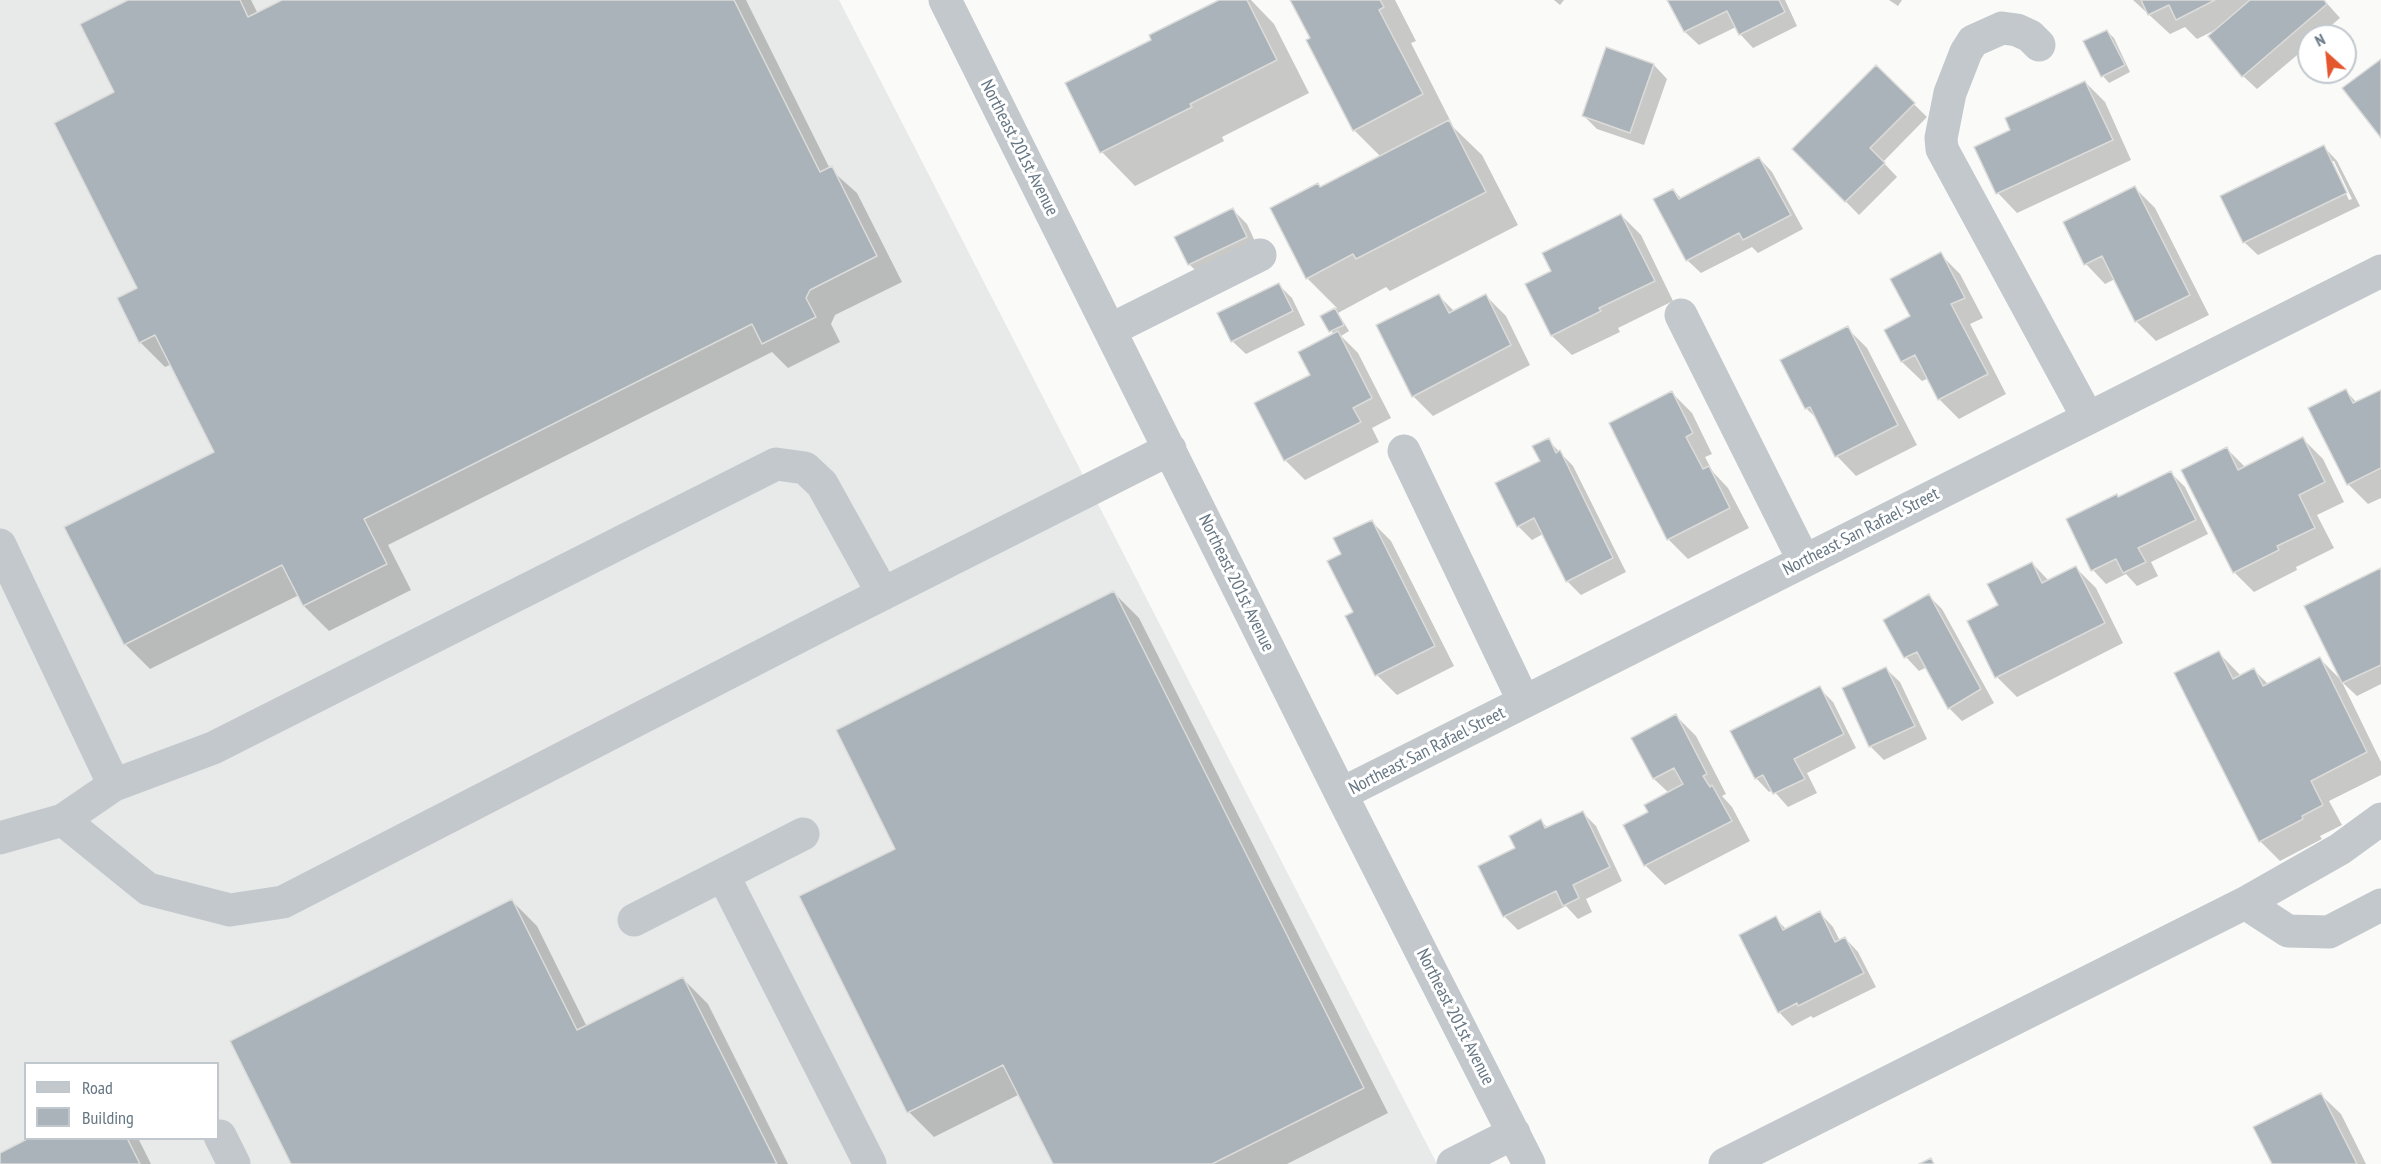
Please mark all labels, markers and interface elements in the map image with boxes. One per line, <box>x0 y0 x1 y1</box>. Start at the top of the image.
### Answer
north arrow <box>2297 24 2357 84</box>
text: N <box>2311 29 2328 51</box>
street label: Northeast 201st Avenue <box>975 76 1063 220</box>
street label: Northeast San Rafael Street <box>1779 483 1943 581</box>
street label: Northeast 201st Avenue <box>1193 511 1279 655</box>
street label: Northeast San Rafael Street <box>1345 702 1509 800</box>
street label: Northeast 201st Avenue <box>1411 945 1499 1089</box>
legend <box>24 1062 219 1140</box>
text: Road <box>82 1076 113 1099</box>
text: Building <box>82 1106 134 1129</box>

